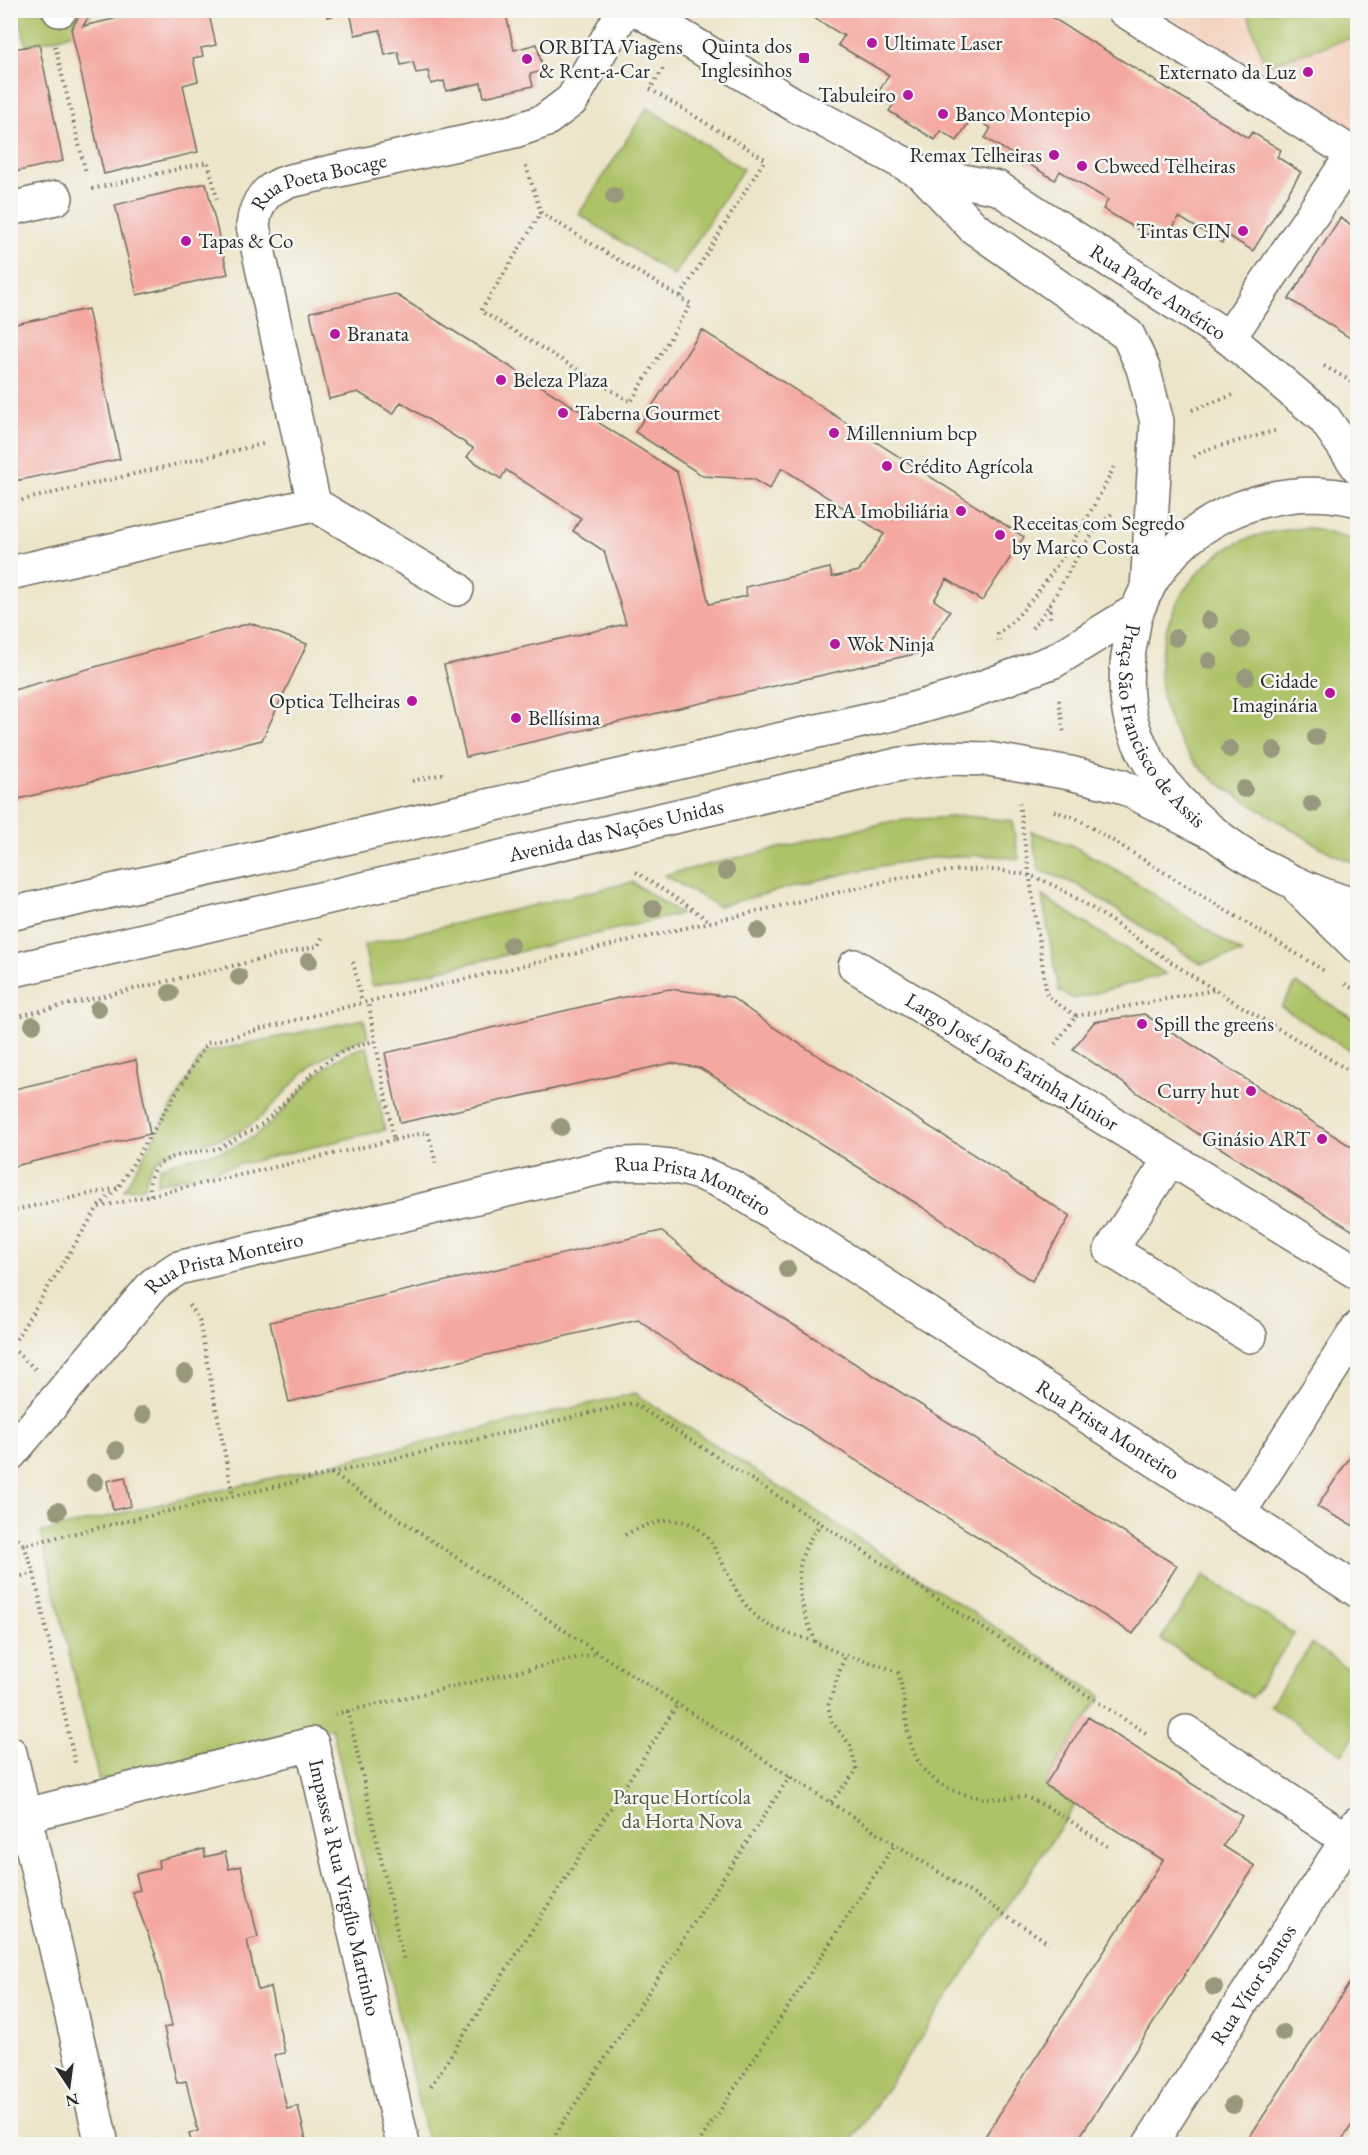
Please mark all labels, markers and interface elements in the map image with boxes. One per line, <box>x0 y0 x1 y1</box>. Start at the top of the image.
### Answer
place label: Ultimate Laser <box>884 29 1003 56</box>
place label: Quinta dos Inglesinhos <box>700 32 792 83</box>
place label: ORBITA Viagens & Rent-a-Car <box>539 33 683 84</box>
marker: Ultimate Laser <box>865 36 879 50</box>
marker: Quinta dos Inglesinhos <box>797 51 811 65</box>
marker: ORBITA Viagens & Rent-a-Car <box>520 52 534 66</box>
place label: Externato da Luz <box>1158 58 1296 85</box>
marker: Externato da Luz <box>1301 65 1315 79</box>
place label: Tabuleiro <box>818 81 896 108</box>
marker: Tabuleiro <box>901 88 915 102</box>
place label: Banco Montepio <box>955 100 1091 127</box>
marker: Banco Montepio <box>936 107 950 121</box>
place label: Remax Telheiras <box>909 141 1042 168</box>
street label: Rua Poeta Bocage <box>244 146 389 215</box>
marker: Remax Telheiras <box>1047 148 1061 162</box>
place label: Cbweed Telheiras <box>1094 152 1236 179</box>
marker: Cbweed Telheiras <box>1075 159 1089 173</box>
place label: Tintas CIN <box>1136 217 1231 244</box>
marker: Tintas CIN <box>1236 224 1250 238</box>
place label: Tapas & Co <box>198 227 293 254</box>
marker: Tapas & Co <box>179 234 193 248</box>
street label: Rua Padre Américo <box>1085 237 1232 346</box>
place label: Branata <box>347 320 410 347</box>
marker: Branata <box>328 327 342 341</box>
place label: Beleza Plaza <box>513 366 609 393</box>
marker: Beleza Plaza <box>494 373 508 387</box>
place label: Taberna Gourmet <box>575 399 720 426</box>
marker: Taberna Gourmet <box>556 406 570 420</box>
place label: Millennium bcp <box>846 419 977 446</box>
marker: Millennium bcp <box>827 426 841 440</box>
place label: Crédito Agrícola <box>899 452 1034 479</box>
marker: Crédito Agrícola <box>880 459 894 473</box>
place label: ERA Imobiliária <box>814 497 950 524</box>
marker: ERA Imobiliária <box>954 504 968 518</box>
place label: Receitas com Segredo by Marco Costa <box>1012 509 1185 560</box>
marker: Receitas com Segredo by Marco Costa <box>993 528 1007 542</box>
street label: Praça São Francisco de Assis <box>1113 622 1212 833</box>
place label: Wok Ninja <box>847 630 935 657</box>
marker: Wok Ninja <box>828 637 842 651</box>
place label: Cidade Imaginária <box>1232 667 1319 718</box>
marker: Cidade Imaginária <box>1323 686 1337 700</box>
place label: Optica Telheiras <box>269 687 400 714</box>
marker: Optica Telheiras <box>405 694 419 708</box>
place label: Bellísima <box>528 704 601 731</box>
marker: Bellísima <box>509 711 523 725</box>
street label: Avenida das Nações Unidas <box>505 792 726 868</box>
street label: Largo José João Farinha Júnior <box>901 986 1124 1137</box>
place label: Spill the greens <box>1154 1010 1274 1037</box>
marker: Spill the greens <box>1135 1017 1149 1031</box>
place label: Curry hut <box>1157 1077 1239 1104</box>
marker: Curry hut <box>1244 1084 1258 1098</box>
place label: Ginásio ART <box>1202 1125 1311 1152</box>
marker: Ginásio ART <box>1315 1132 1329 1146</box>
street label: Rua Prista Monteiro <box>613 1149 777 1222</box>
street label: Rua Prista Monteiro <box>138 1225 306 1299</box>
street label: Rua Prista Monteiro <box>1031 1373 1185 1485</box>
street label: Impasse à Rua Virgílio Martinho <box>303 1757 387 2019</box>
park label: Parque Hortícola da Horta Nova <box>613 1783 752 1834</box>
street label: Rua Vítor Santos <box>1204 1919 1302 2050</box>
north arrow <box>39 2056 99 2116</box>
text: N <box>64 2088 81 2112</box>

